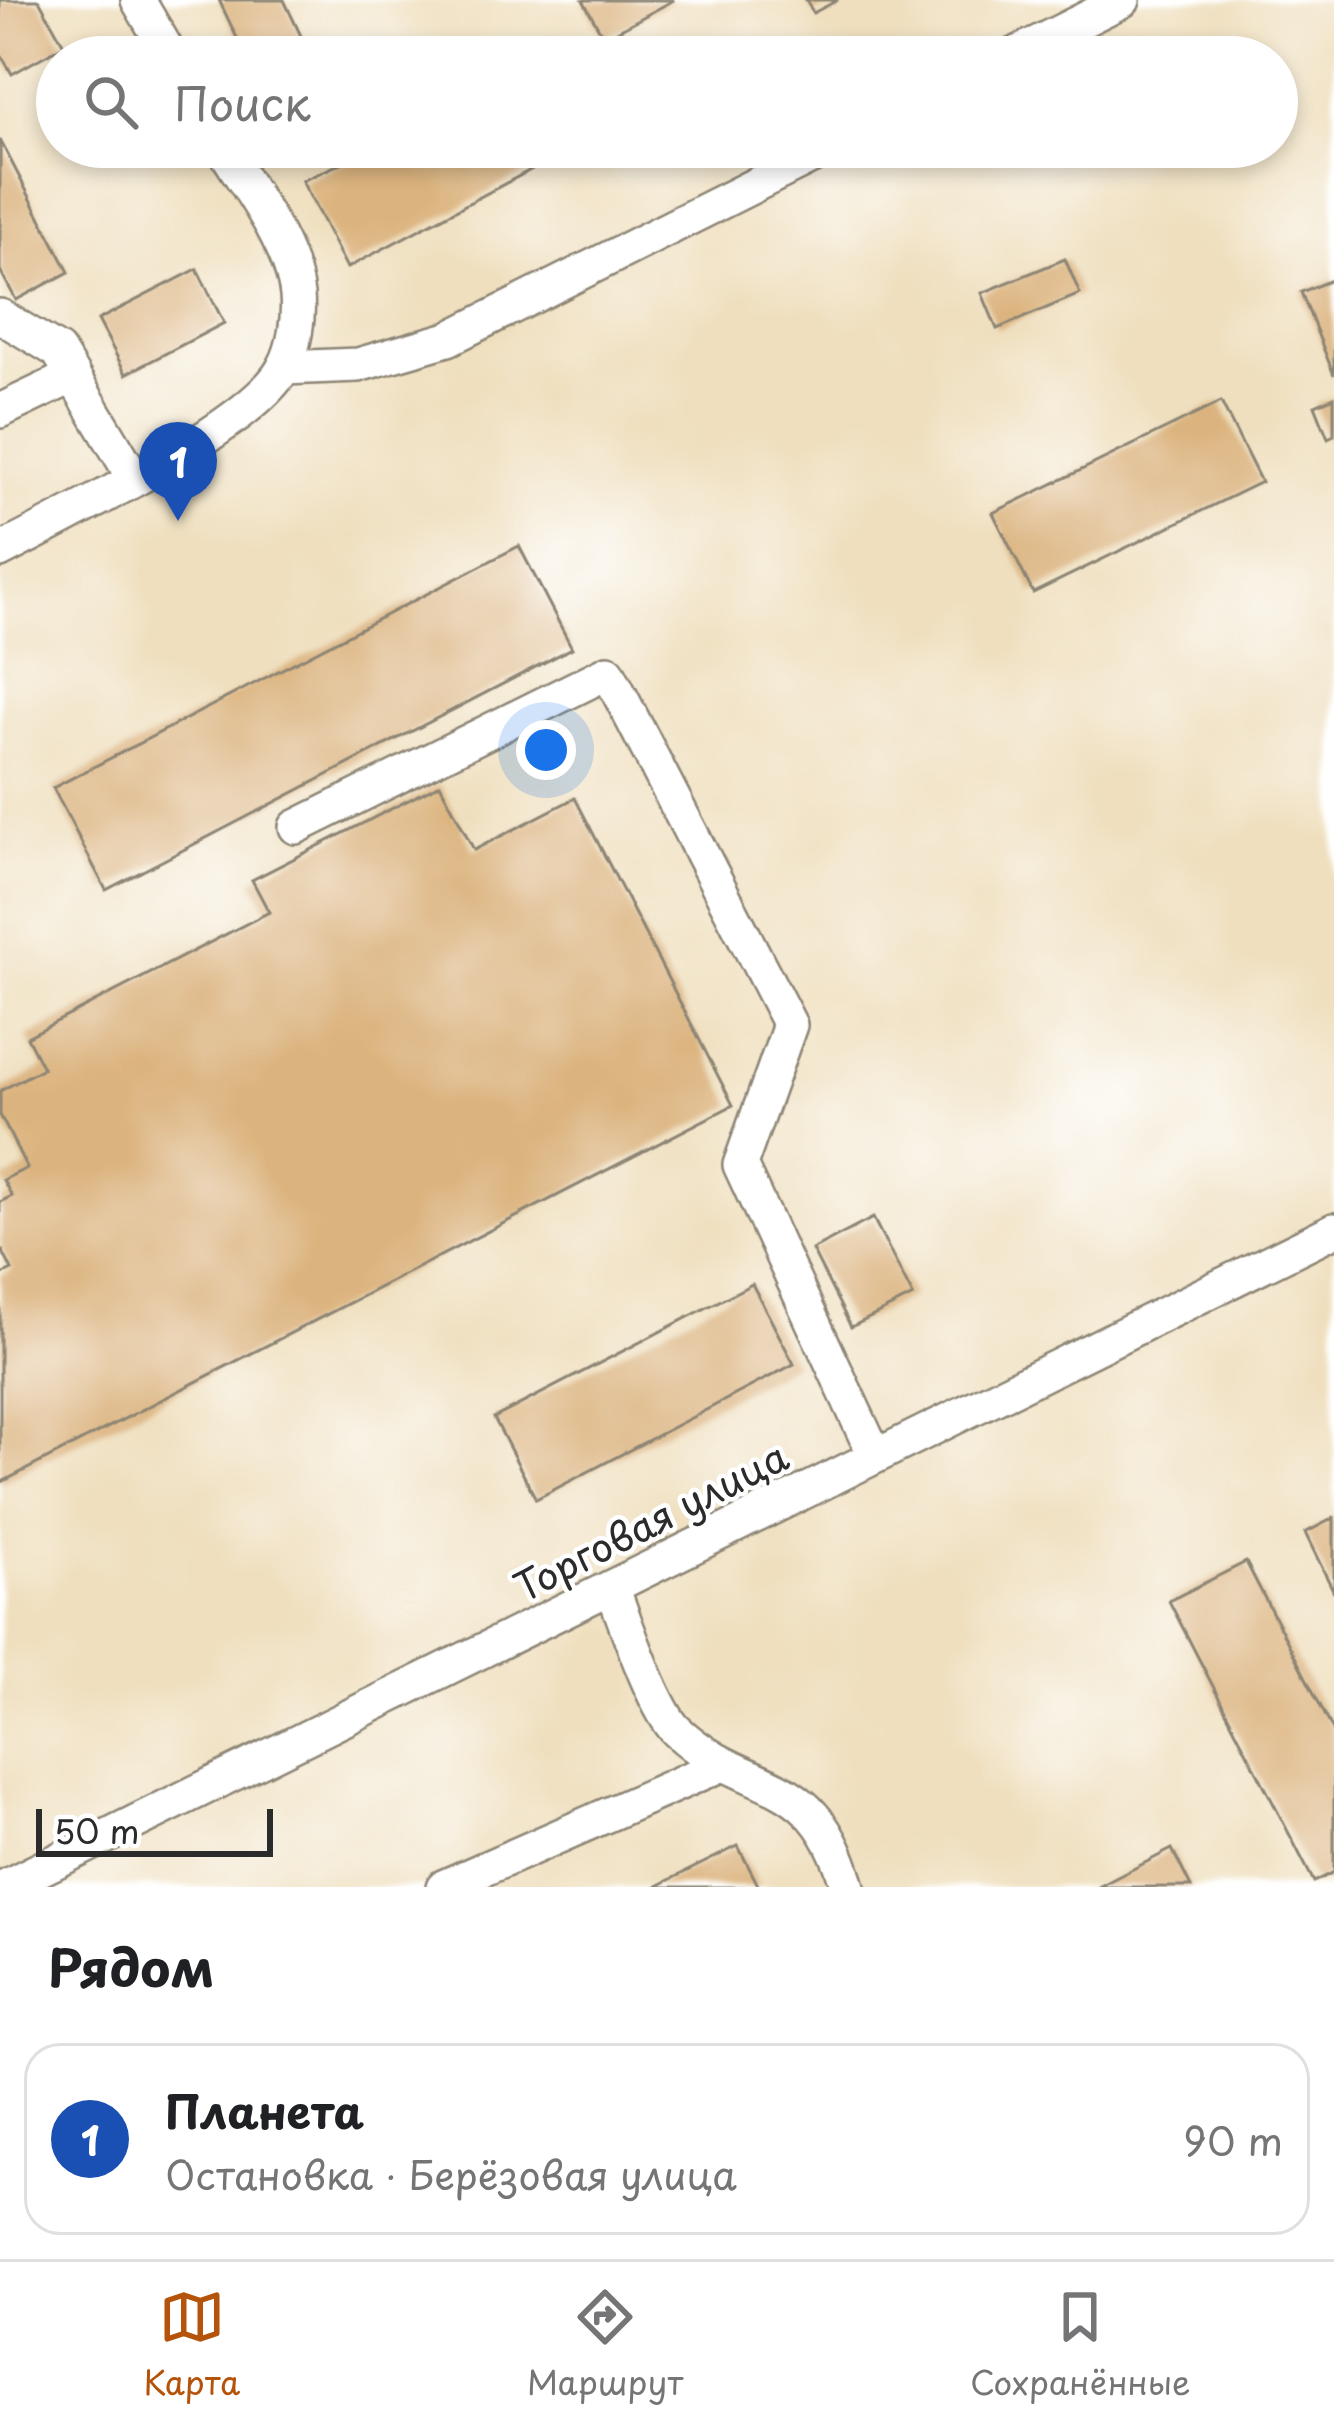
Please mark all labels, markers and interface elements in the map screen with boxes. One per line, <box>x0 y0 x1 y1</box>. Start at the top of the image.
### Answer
search box <box>36 36 1298 168</box>
text: Поиск <box>174 68 311 136</box>
icon: search <box>78 69 144 135</box>
pin: 1 <box>139 422 217 521</box>
your location <box>516 720 576 780</box>
street label: Торговая улица <box>503 1425 798 1615</box>
scale bar <box>36 1803 273 1856</box>
text: 50 m <box>54 1805 140 1855</box>
text: Рядом <box>48 1927 214 2004</box>
text: Планета <box>165 2076 364 2144</box>
text: 1 <box>81 2110 99 2169</box>
text: 90 m <box>1183 2110 1283 2169</box>
text: Остановка · Берёзовая улица <box>165 2144 737 2203</box>
tab: Карта <box>143 2284 240 2406</box>
tab: Маршрут <box>527 2284 683 2406</box>
tab: Сохранённые <box>970 2284 1191 2406</box>

